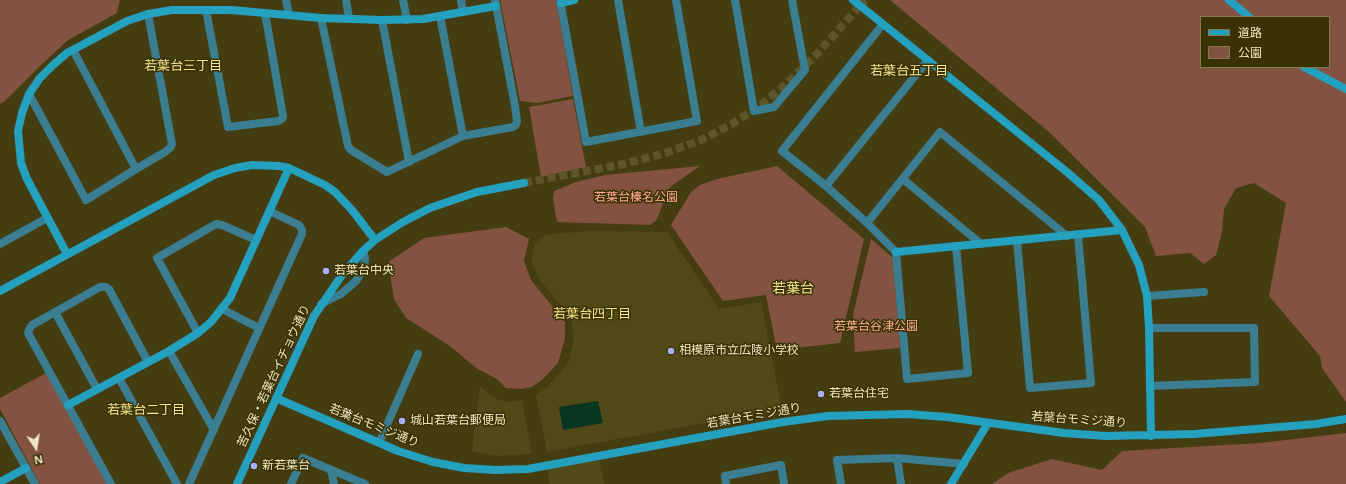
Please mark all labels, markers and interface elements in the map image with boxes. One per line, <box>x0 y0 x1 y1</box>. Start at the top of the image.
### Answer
legend <box>1200 16 1330 68</box>
text: 道路 <box>1238 24 1262 41</box>
text: 公園 <box>1238 44 1262 61</box>
district label: 若葉台三丁目 <box>144 58 222 74</box>
district label: 若葉台五丁目 <box>870 63 948 79</box>
park label: 若葉台榛名公園 <box>594 191 678 205</box>
place label: 若葉台中央 <box>334 264 394 278</box>
marker: 若葉台中央 <box>321 266 331 276</box>
district label: 若葉台 <box>772 281 814 297</box>
street label: 苦久保・若葉台イチョウ通り <box>235 302 313 450</box>
district label: 若葉台四丁目 <box>553 306 631 322</box>
park label: 若葉台谷津公園 <box>834 320 918 334</box>
place label: 相模原市立広陵小学校 <box>679 344 799 358</box>
marker: 相模原市立広陵小学校 <box>666 346 676 356</box>
place label: 若葉台住宅 <box>829 387 889 401</box>
marker: 若葉台住宅 <box>816 389 826 399</box>
street label: 若葉台モミジ通り <box>327 401 421 451</box>
street label: 若葉台モミジ通り <box>705 401 803 431</box>
district label: 若葉台二丁目 <box>107 402 185 418</box>
street label: 若葉台モミジ通り <box>1031 409 1127 431</box>
place label: 城山若葉台郵便局 <box>410 414 506 428</box>
marker: 城山若葉台郵便局 <box>397 416 407 426</box>
north arrow <box>16 428 56 468</box>
text: N <box>33 452 45 468</box>
place label: 新若葉台 <box>262 459 310 473</box>
marker: 新若葉台 <box>249 461 259 471</box>

